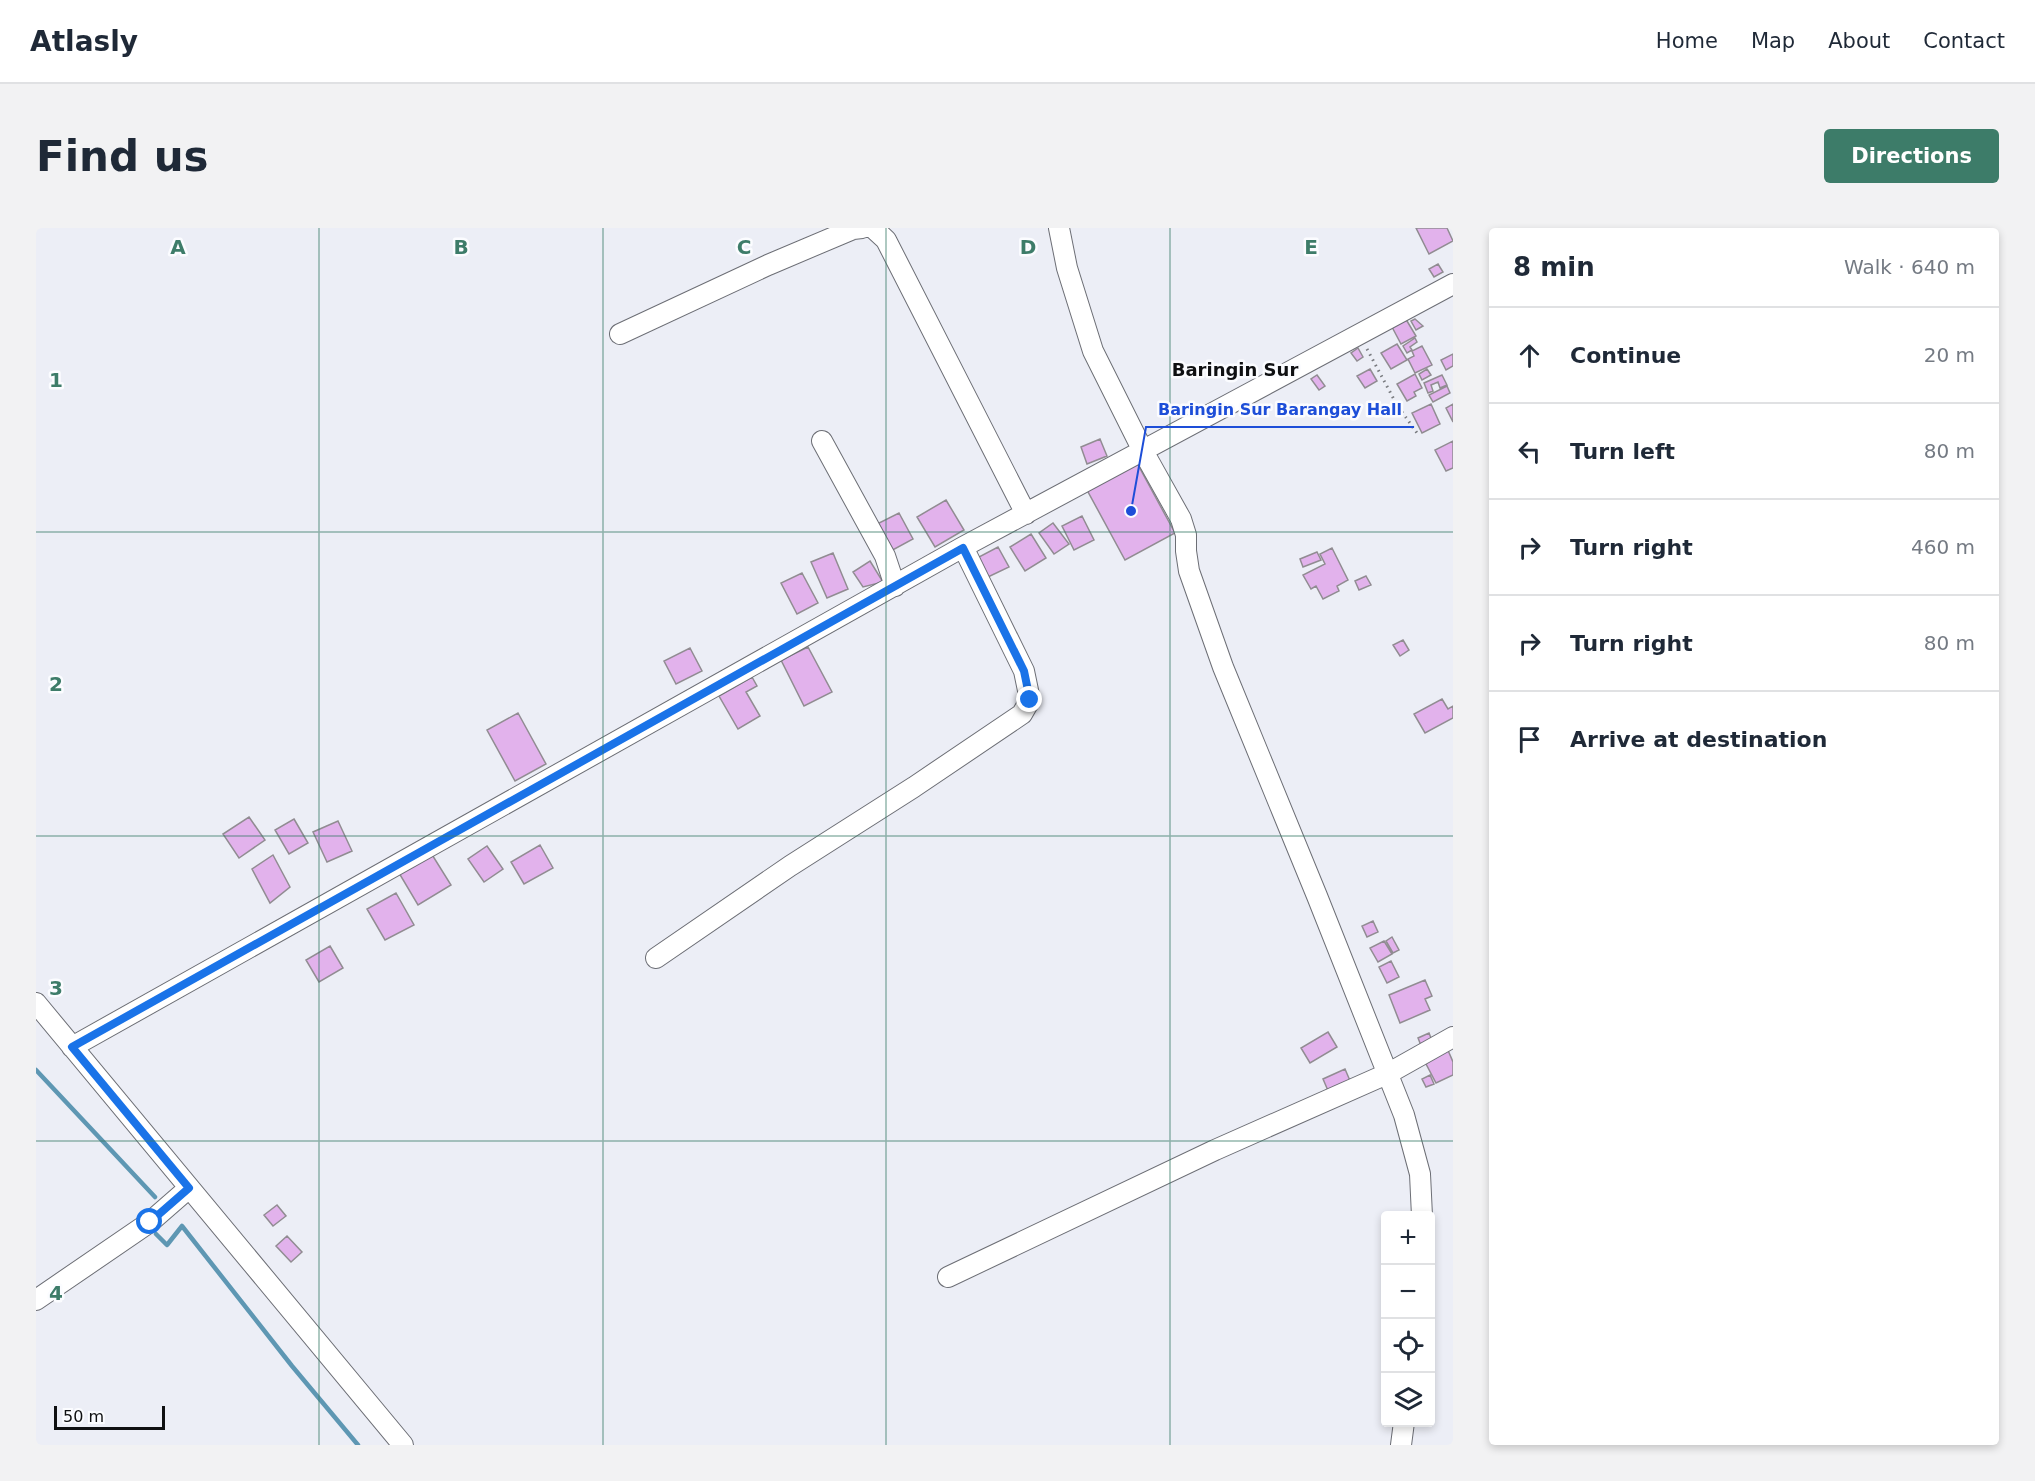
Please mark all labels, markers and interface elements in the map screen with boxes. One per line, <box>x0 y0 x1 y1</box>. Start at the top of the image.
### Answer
text: Atlasly <box>30 25 138 58</box>
text: Home <box>1656 29 1718 53</box>
text: Map <box>1751 29 1795 53</box>
text: About <box>1828 29 1890 53</box>
text: Contact <box>1923 29 2005 53</box>
button: Directions <box>1824 129 1999 183</box>
text: Find us <box>36 132 209 181</box>
text: A <box>170 235 186 259</box>
text: B <box>453 235 469 259</box>
text: C <box>737 235 751 259</box>
text: D <box>1020 235 1036 259</box>
text: E <box>1304 235 1318 259</box>
text: 8 min <box>1513 252 1595 282</box>
text: Walk · 640 m <box>1844 255 1975 279</box>
icon: ahead <box>1513 339 1546 372</box>
text: Continue <box>1570 343 1681 368</box>
text: 20 m <box>1924 343 1975 367</box>
district label: Baringin Sur <box>1172 359 1298 380</box>
text: 1 <box>49 368 63 392</box>
callout: Baringin Sur Barangay Hall <box>1146 393 1414 427</box>
text: Baringin Sur Barangay Hall <box>1158 400 1402 419</box>
icon: left <box>1513 435 1546 468</box>
text: Turn left <box>1570 439 1675 464</box>
text: 80 m <box>1924 439 1975 463</box>
icon: right <box>1513 531 1546 564</box>
text: Turn right <box>1570 535 1693 560</box>
text: 460 m <box>1911 535 1975 559</box>
icon: right <box>1513 627 1546 660</box>
text: Turn right <box>1570 631 1693 656</box>
text: 80 m <box>1924 631 1975 655</box>
text: 2 <box>49 672 63 696</box>
route end <box>1016 686 1042 712</box>
icon: arrive <box>1513 723 1546 756</box>
text: Arrive at destination <box>1570 727 1827 752</box>
text: 3 <box>49 976 63 1000</box>
route start <box>136 1208 162 1234</box>
map controls <box>1381 1211 1435 1427</box>
button: + <box>1381 1211 1435 1265</box>
button: − <box>1381 1265 1435 1319</box>
text: 4 <box>49 1281 63 1305</box>
button: locate <box>1381 1319 1435 1373</box>
button: layers <box>1381 1373 1435 1427</box>
scale bar <box>54 1403 165 1430</box>
text: 50 m <box>63 1407 104 1426</box>

